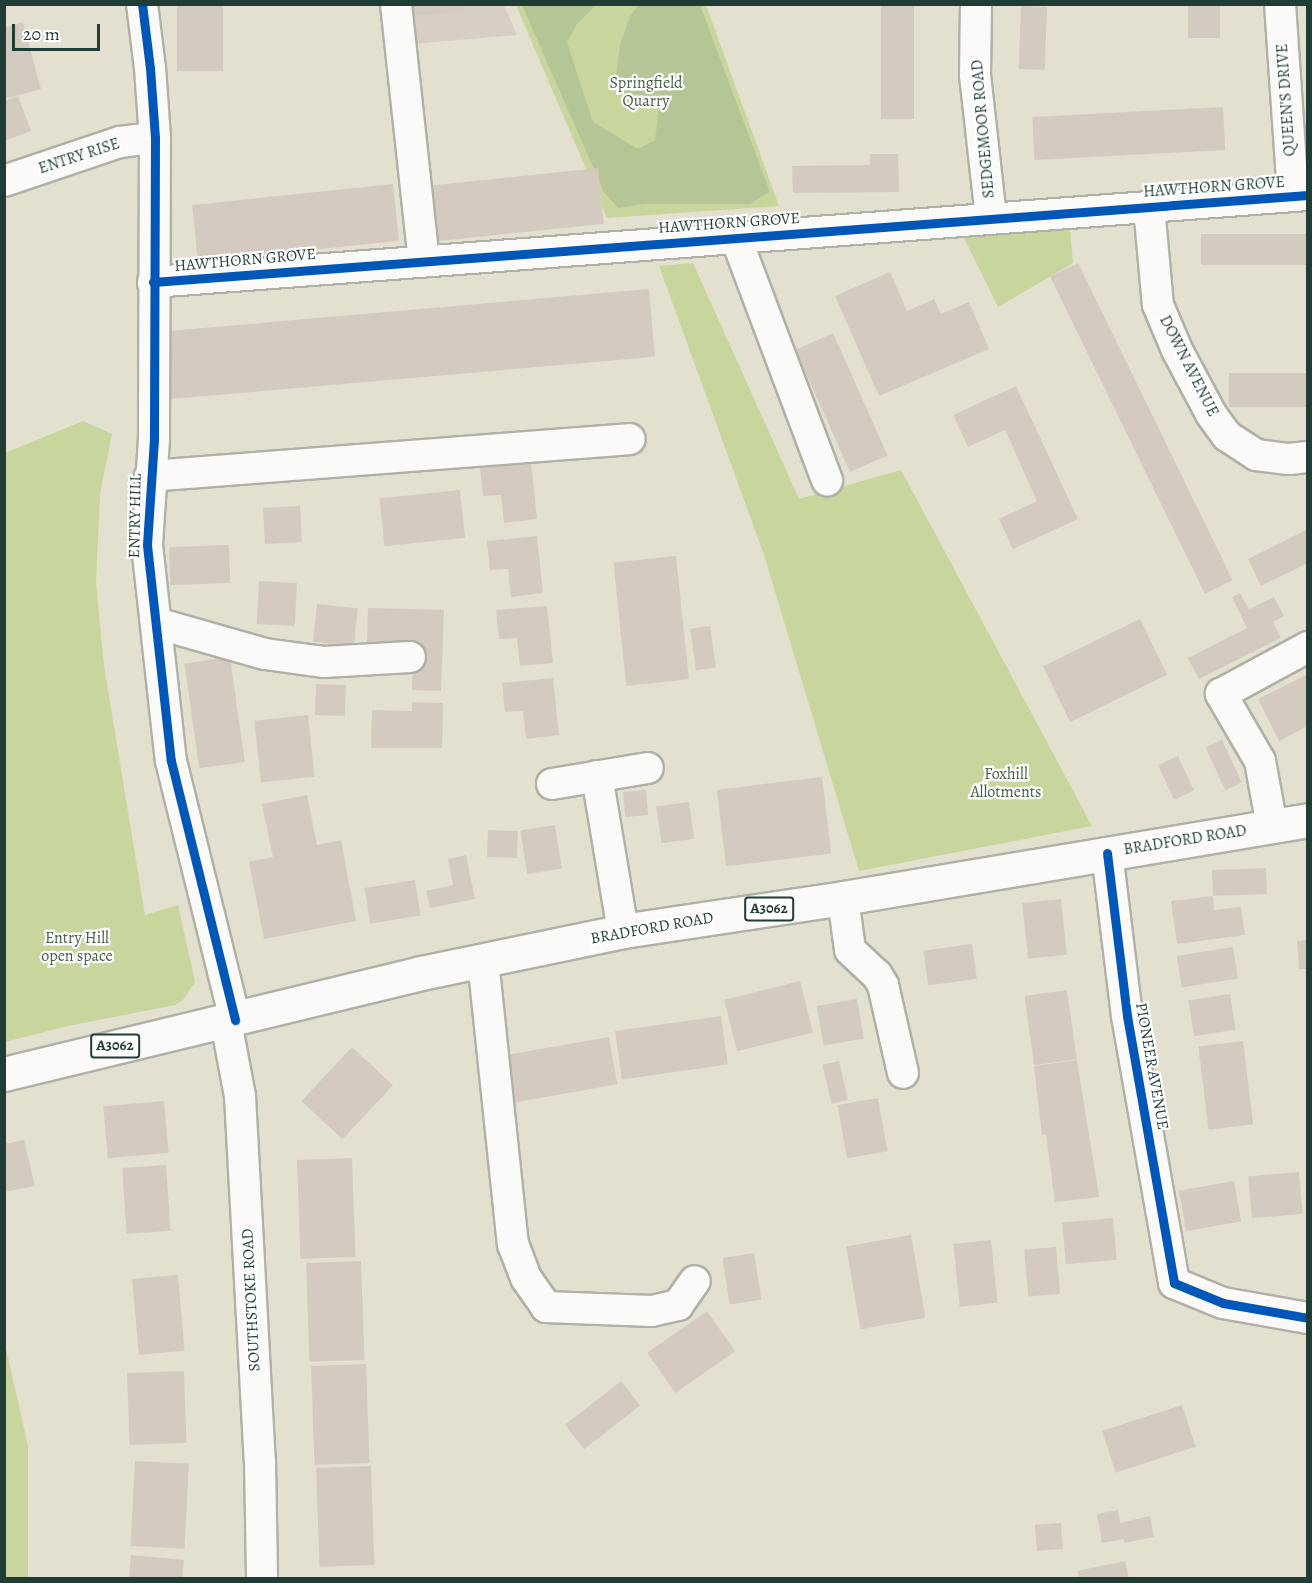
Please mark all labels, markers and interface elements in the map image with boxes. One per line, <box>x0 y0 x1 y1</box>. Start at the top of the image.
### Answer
scale bar <box>15 12 104 50</box>
text: 20 m <box>23 22 60 46</box>
street label: QUEEN'S DRIVE <box>1272 43 1300 157</box>
street label: SEDGEMOOR ROAD <box>967 59 999 199</box>
park label: Springfield Quarry <box>609 73 683 111</box>
street label: ENTRY RISE <box>36 134 122 178</box>
street label: HAWTHORN GROVE <box>1143 172 1285 202</box>
street label: HAWTHORN GROVE <box>658 208 800 238</box>
street label: HAWTHORN GROVE <box>173 244 317 276</box>
street label: DOWN AVENUE <box>1155 312 1223 420</box>
street label: ENTRY HILL <box>125 474 145 558</box>
park label: Foxhill Allotments <box>970 764 1042 802</box>
street label: BRADFORD ROAD <box>1122 821 1248 859</box>
road number: A3062 <box>744 897 794 921</box>
street label: BRADFORD ROAD <box>589 908 715 948</box>
park label: Entry Hill open space <box>41 928 113 966</box>
street label: PIONEER AVENUE <box>1131 1001 1173 1131</box>
road number: A3062 <box>90 1034 140 1058</box>
street label: SOUTHSTOKE ROAD <box>238 1228 264 1372</box>

